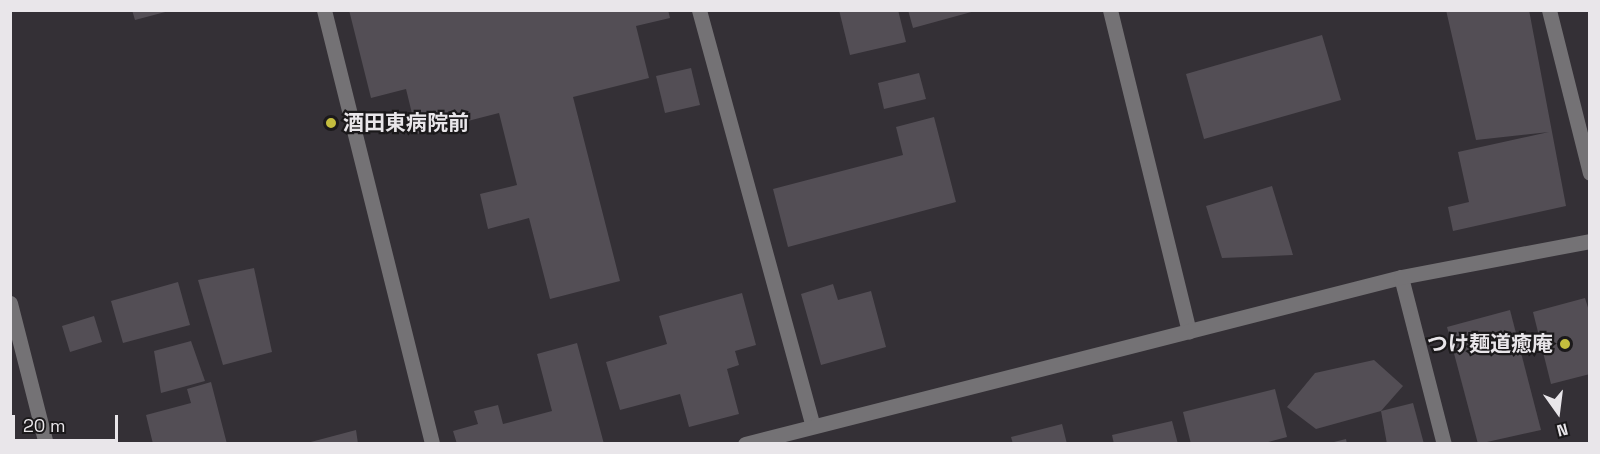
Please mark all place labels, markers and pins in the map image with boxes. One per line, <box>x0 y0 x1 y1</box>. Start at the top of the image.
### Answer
place label: 酒田東病院前 <box>343 110 469 136</box>
marker: 酒田東病院前 <box>324 116 338 130</box>
place label: つけ麺道癒庵 <box>1427 331 1553 357</box>
marker: つけ麺道癒庵 <box>1558 337 1572 351</box>

